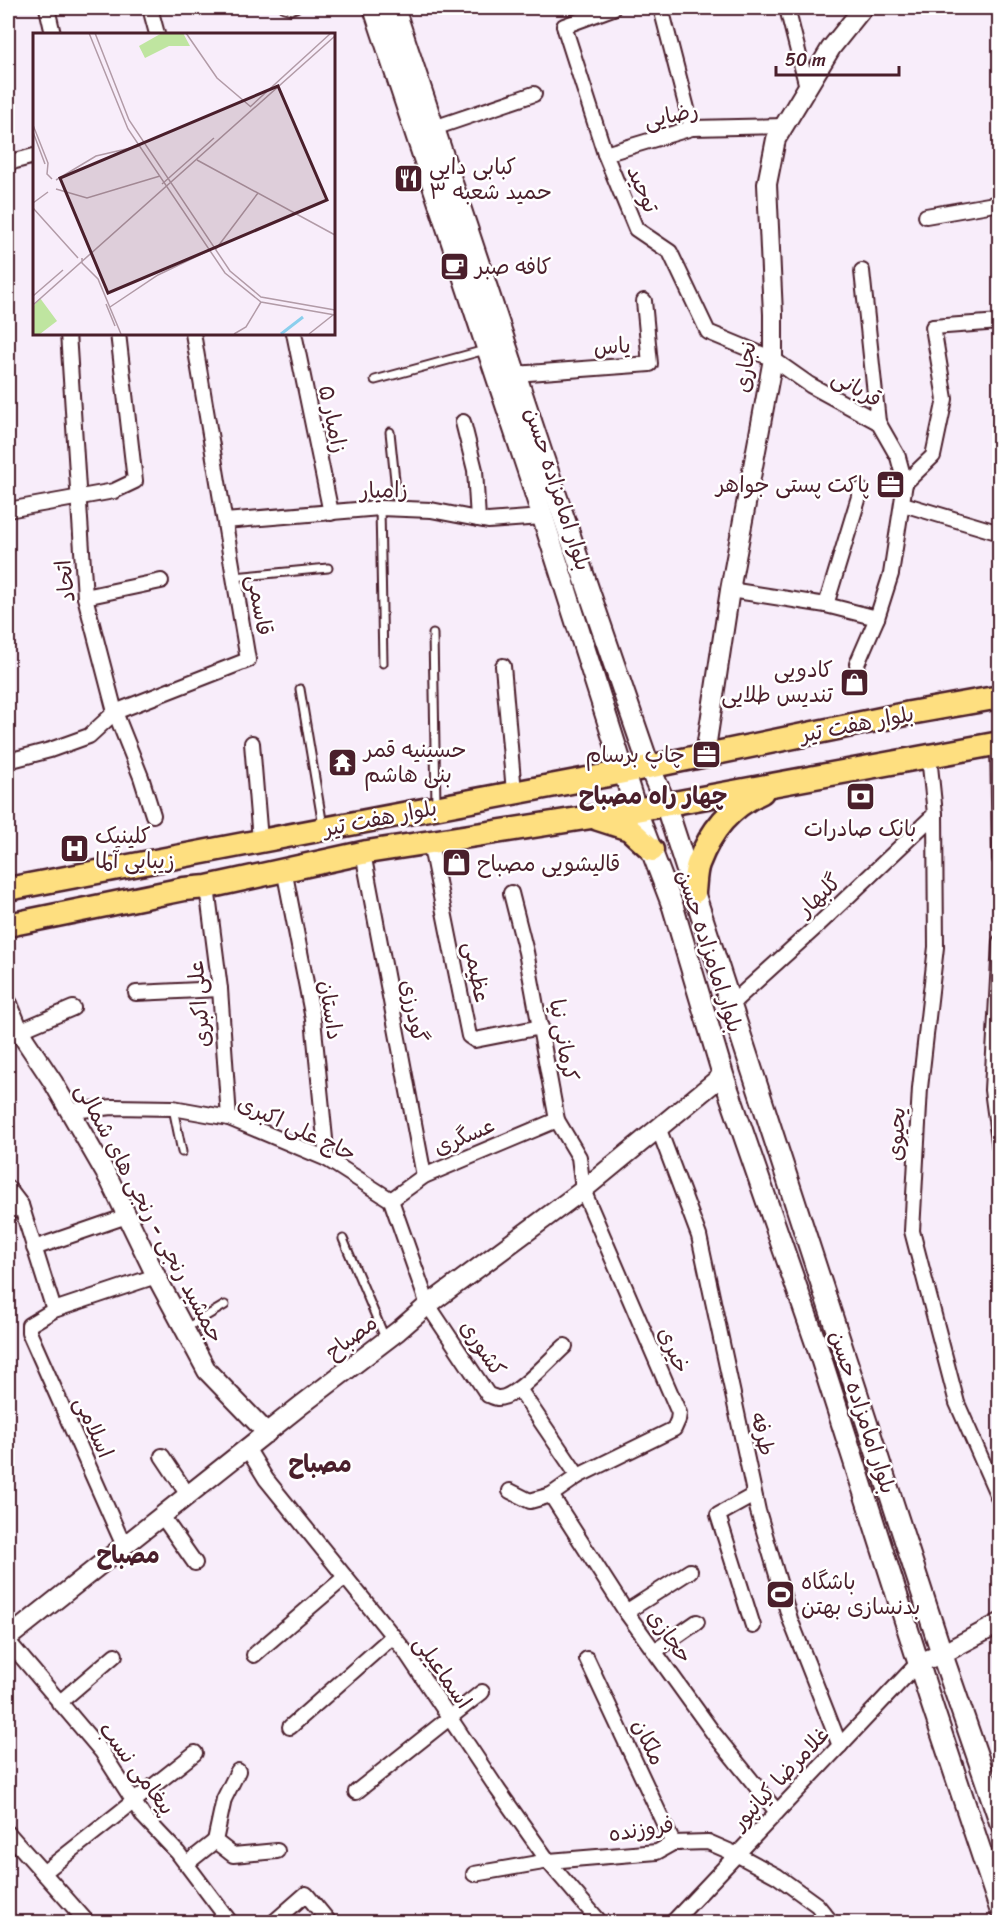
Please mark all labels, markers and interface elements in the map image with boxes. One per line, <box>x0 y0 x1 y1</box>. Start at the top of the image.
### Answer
inset map <box>33 33 334 334</box>
scale bar <box>776 39 899 77</box>
text: 50 m <box>785 44 826 76</box>
street label: رضایی <box>640 90 702 140</box>
place label: کبابی دایی حمید شعبه ۳ <box>429 147 552 211</box>
street label: توحید <box>616 159 671 220</box>
restaurant icon: کبابی دایی حمید شعبه ۳ <box>392 163 424 195</box>
place label: کافه صبر <box>473 247 552 286</box>
cafe icon: کافه صبر <box>438 250 470 282</box>
street label: یاس <box>592 325 632 367</box>
street label: نجاری <box>723 339 767 395</box>
street label: قربانی <box>824 358 890 418</box>
street label: زامیار ۵ <box>307 381 359 457</box>
street label: بلوار امامزاده حسن <box>513 402 603 576</box>
place label: پاکت پستی جواهر <box>714 465 870 504</box>
office icon: پاکت پستی جواهر <box>875 468 907 500</box>
street label: زامیار <box>358 470 408 510</box>
street label: اتحاد <box>43 558 87 604</box>
street label: قاسمی <box>235 572 285 638</box>
place label: کادویی تندیس طلایی <box>721 650 834 714</box>
shop icon: کادویی تندیس طلایی <box>838 666 870 698</box>
street label: بلوار هفت تیر <box>795 694 917 755</box>
place label: حسینیه قمر بنی هاشم <box>362 730 466 794</box>
place label: چاپ برسام <box>585 735 685 774</box>
office icon: چاپ برسام <box>690 738 722 770</box>
temple icon: حسینیه قمر بنی هاشم <box>327 746 359 778</box>
district label: چهار راه مصباح <box>579 775 727 817</box>
bank icon: بانک صادرات <box>844 780 876 812</box>
street label: بلوار هفت تیر <box>318 788 440 849</box>
place label: بانک صادرات <box>804 809 916 848</box>
place label: کلینیک زیبایی آلما <box>95 816 175 880</box>
hospital icon: کلینیک زیبایی آلما <box>58 832 90 864</box>
place label: قالیشویی مصباح <box>477 844 620 883</box>
shop icon: قالیشویی مصباح <box>440 847 472 879</box>
street label: بلوار امامزاده حسن <box>665 864 755 1038</box>
street label: گلبهار <box>786 864 851 928</box>
street label: عظیمی <box>452 938 502 1006</box>
street label: علی اکبری <box>176 959 222 1049</box>
street label: گودرزی <box>389 976 439 1046</box>
street label: داستان <box>307 977 355 1043</box>
street label: کرمانی نیا <box>538 996 590 1084</box>
street label: جمشید رنجی - رنجی های شمالی <box>65 1076 235 1350</box>
street label: حاج علی اکبری <box>231 1083 363 1173</box>
street label: عسگری <box>427 1106 501 1166</box>
street label: یحیوی <box>875 1106 917 1162</box>
street label: مصباح <box>316 1304 386 1370</box>
street label: کشوری <box>449 1311 517 1385</box>
street label: خیری <box>647 1321 701 1379</box>
street label: بلوار امامزاده حسن <box>818 1325 908 1499</box>
street label: اسلامی <box>63 1390 125 1464</box>
street label: طرفه <box>739 1409 787 1459</box>
district label: مصباح <box>288 1443 352 1485</box>
district label: مصباح <box>96 1534 160 1576</box>
place label: باشگاه بدنسازی بهتن <box>801 1562 920 1626</box>
sports icon: باشگاه بدنسازی بهتن <box>764 1578 796 1610</box>
street label: حجازی <box>636 1600 704 1672</box>
street label: اسماعیلی <box>403 1627 483 1717</box>
street label: پیغامی نسب <box>88 1712 186 1824</box>
street label: ملکان <box>621 1712 677 1772</box>
street label: غلامرضا کیانپور <box>720 1717 839 1841</box>
street label: فروزنده <box>605 1805 677 1853</box>

